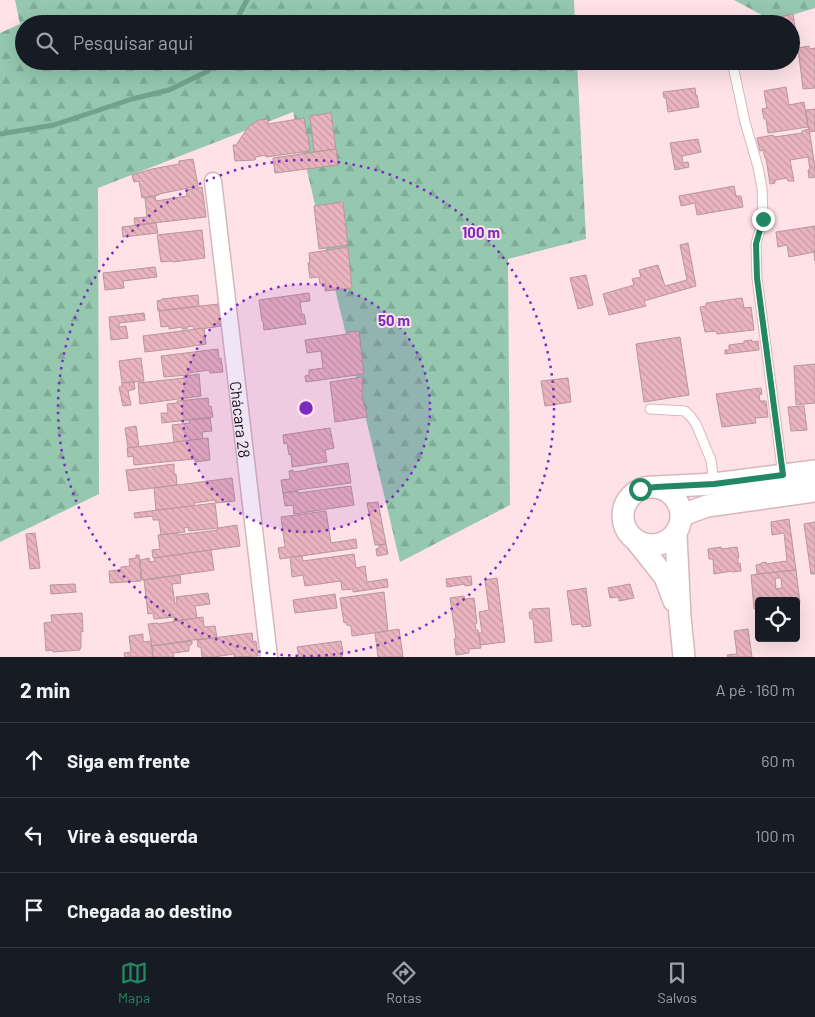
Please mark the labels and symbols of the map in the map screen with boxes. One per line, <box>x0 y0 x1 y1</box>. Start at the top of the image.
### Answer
route end <box>752 208 775 231</box>
text: 100 m <box>462 223 500 241</box>
text: 50 m <box>378 311 410 329</box>
street label: Chácara 28 <box>227 380 255 459</box>
centre of rings <box>297 399 315 417</box>
route start <box>629 478 652 501</box>

